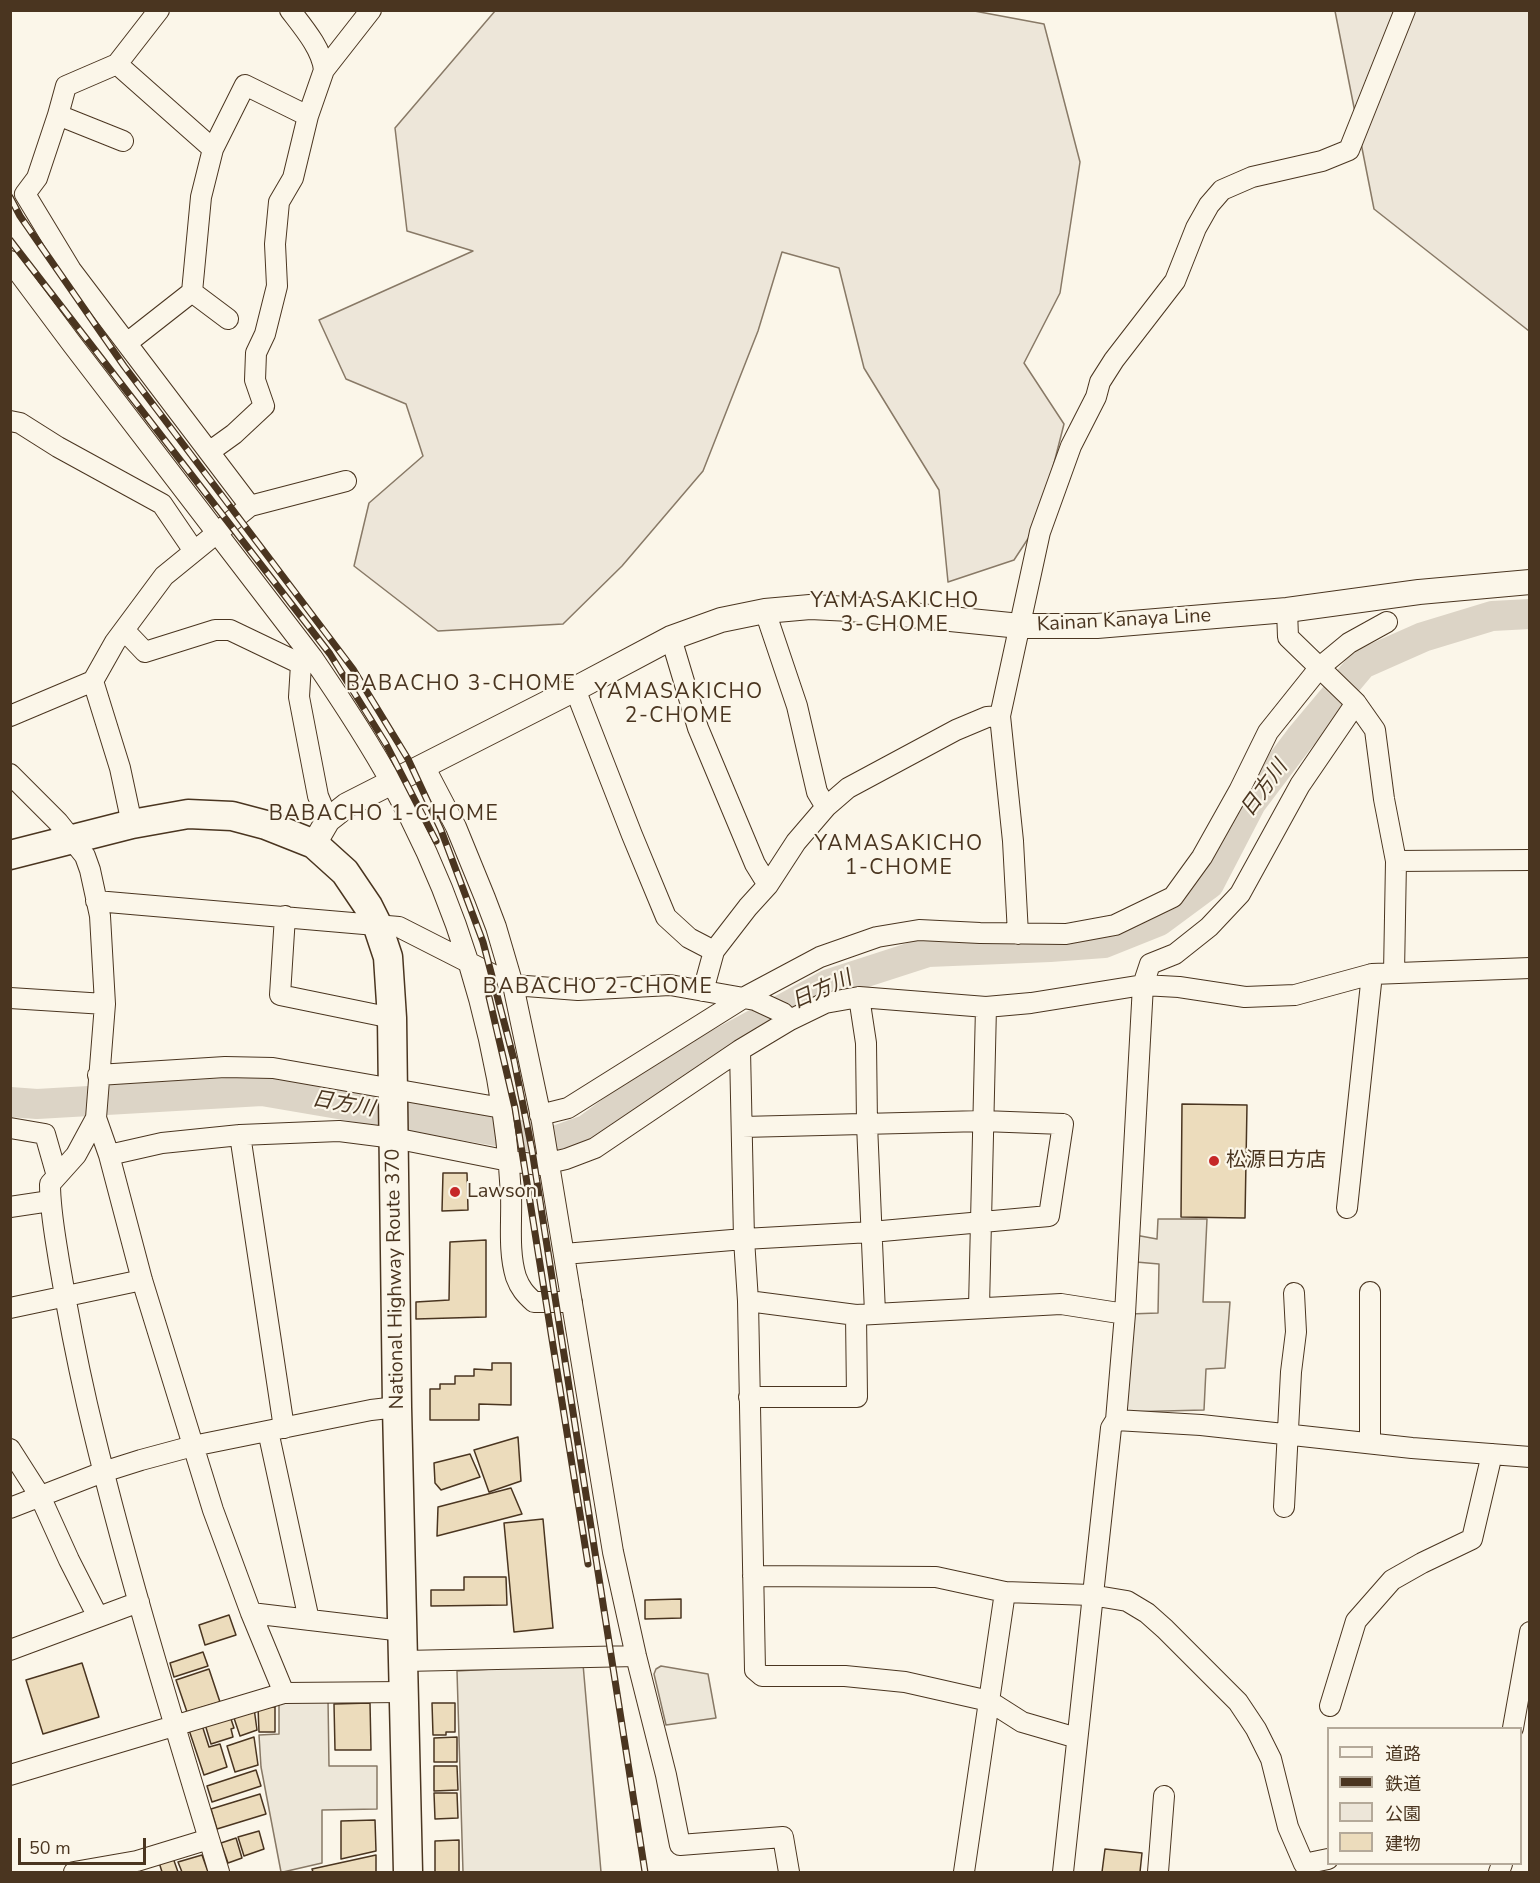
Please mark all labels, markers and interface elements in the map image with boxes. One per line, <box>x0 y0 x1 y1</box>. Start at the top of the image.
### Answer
district label: YAMASAKICHO 3-CHOME <box>811 589 979 639</box>
street label: Kainan Kanaya Line <box>1036 604 1212 638</box>
district label: BABACHO 3-CHOME <box>346 672 576 698</box>
district label: YAMASAKICHO 2-CHOME <box>595 680 763 730</box>
water label: 日方川 <box>1236 756 1294 822</box>
district label: BABACHO 1-CHOME <box>269 802 499 828</box>
district label: YAMASAKICHO 1-CHOME <box>815 832 983 882</box>
water label: 日方川 <box>788 967 856 1015</box>
district label: BABACHO 2-CHOME <box>483 975 713 1001</box>
water label: 日方川 <box>310 1087 376 1123</box>
street label: National Highway Route 370 <box>382 1148 410 1410</box>
place label: 松源日方店 <box>1226 1149 1326 1173</box>
marker: 松源日方店 <box>1207 1154 1221 1168</box>
place label: Lawson <box>467 1180 537 1204</box>
marker: Lawson <box>448 1185 462 1199</box>
legend <box>1327 1727 1522 1865</box>
text: 道路 <box>1385 1742 1421 1766</box>
text: 鉄道 <box>1385 1772 1421 1796</box>
text: 公園 <box>1385 1802 1421 1826</box>
scale bar <box>21 1826 148 1864</box>
text: 建物 <box>1385 1832 1421 1856</box>
text: 50 m <box>29 1836 71 1860</box>

